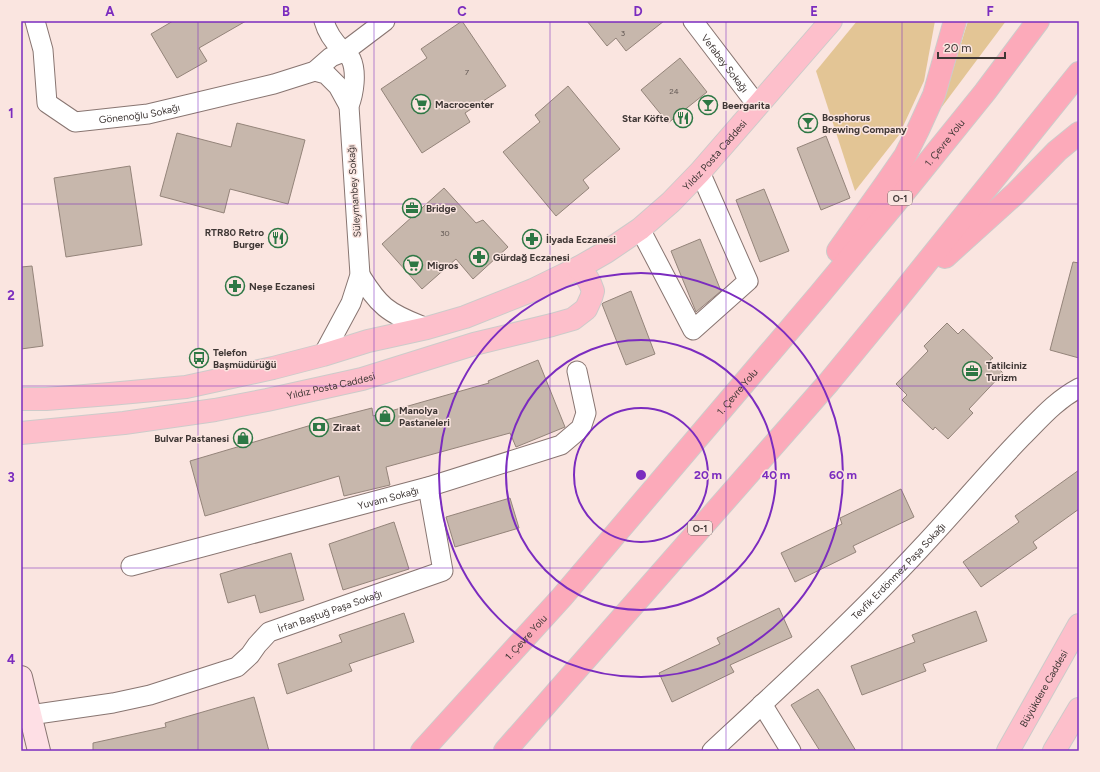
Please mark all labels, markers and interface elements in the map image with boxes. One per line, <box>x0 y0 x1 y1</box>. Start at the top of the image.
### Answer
text: A <box>105 4 115 19</box>
text: B <box>282 4 290 19</box>
text: C <box>457 4 467 19</box>
text: D <box>633 4 643 19</box>
text: E <box>810 4 818 19</box>
text: F <box>986 4 994 19</box>
house number: 3 <box>621 28 625 38</box>
street label: Vefabey Sokağı <box>699 31 751 95</box>
scale bar <box>938 34 1005 60</box>
text: 20 m <box>944 41 972 55</box>
house number: 7 <box>465 67 470 77</box>
house number: 24 <box>669 86 679 96</box>
supermarket icon: Macrocenter <box>410 93 432 115</box>
bar icon: Beergarita <box>697 94 719 116</box>
place label: Macrocenter <box>435 98 494 111</box>
place label: Beergarita <box>722 99 770 112</box>
street label: Gönenoğlu Sokağı <box>98 100 181 126</box>
text: 1 <box>8 106 14 121</box>
restaurant icon: Star Köfte <box>672 107 694 129</box>
place label: Bosphorus Brewing Company <box>822 111 907 136</box>
place label: Star Köfte <box>622 112 669 125</box>
bar icon: Bosphorus Brewing Company <box>797 112 819 134</box>
street label: 1. Çevre Yolu <box>921 116 967 169</box>
street label: Yıldız Posta Caddesi <box>679 117 749 193</box>
street label: Süleymanbey Sokağı <box>344 144 364 238</box>
road number: O-1 <box>888 191 912 205</box>
office icon: Bridge <box>401 197 423 219</box>
place label: Bridge <box>426 202 456 215</box>
place label: RTR80 Retro Burger <box>205 226 264 251</box>
restaurant icon: RTR80 Retro Burger <box>267 227 289 249</box>
house number: 30 <box>440 228 450 238</box>
pharmacy icon: İlyada Eczanesi <box>521 228 543 250</box>
place label: İlyada Eczanesi <box>546 233 616 246</box>
pharmacy icon: Gürdağ Eczanesi <box>468 246 490 268</box>
place label: Gürdağ Eczanesi <box>493 251 570 264</box>
supermarket icon: Migros <box>402 254 424 276</box>
place label: Migros <box>427 259 459 272</box>
pharmacy icon: Neşe Eczanesi <box>224 275 246 297</box>
place label: Neşe Eczanesi <box>249 280 315 293</box>
text: 2 <box>7 288 15 303</box>
place label: Telefon Başmüdürüğü <box>213 346 277 371</box>
bus stop icon: Telefon Başmüdürüğü <box>188 347 210 369</box>
place label: Tatilciniz Turizm <box>986 359 1027 384</box>
office icon: Tatilciniz Turizm <box>961 360 983 382</box>
street label: 1. Çevre Yolu <box>714 366 760 417</box>
street label: Yıldız Posta Caddesi <box>286 369 377 402</box>
place label: Manolya Pastaneleri <box>399 404 450 429</box>
shop icon: Manolya Pastaneleri <box>374 405 396 427</box>
bank icon: Ziraat <box>308 416 330 438</box>
place label: Ziraat <box>333 421 360 434</box>
shop icon: Bulvar Pastanesi <box>232 427 254 449</box>
place label: Bulvar Pastanesi <box>154 432 229 445</box>
centre of rings <box>634 468 648 482</box>
text: 20 m <box>694 468 722 482</box>
text: 40 m <box>762 468 790 482</box>
text: 60 m <box>829 468 857 482</box>
text: 3 <box>7 470 15 485</box>
street label: Yuvam Sokağı <box>356 483 420 512</box>
street label: Tevfik Erdönmez Paşa Sokağı <box>848 520 948 622</box>
road number: O-1 <box>688 521 712 535</box>
street label: İrfan Baştuğ Paşa Sokağı <box>276 586 384 635</box>
street label: 1. Çevre Yolu <box>502 612 550 662</box>
street label: Büyükdere Caddesi <box>1016 647 1070 729</box>
text: 4 <box>7 652 15 667</box>

